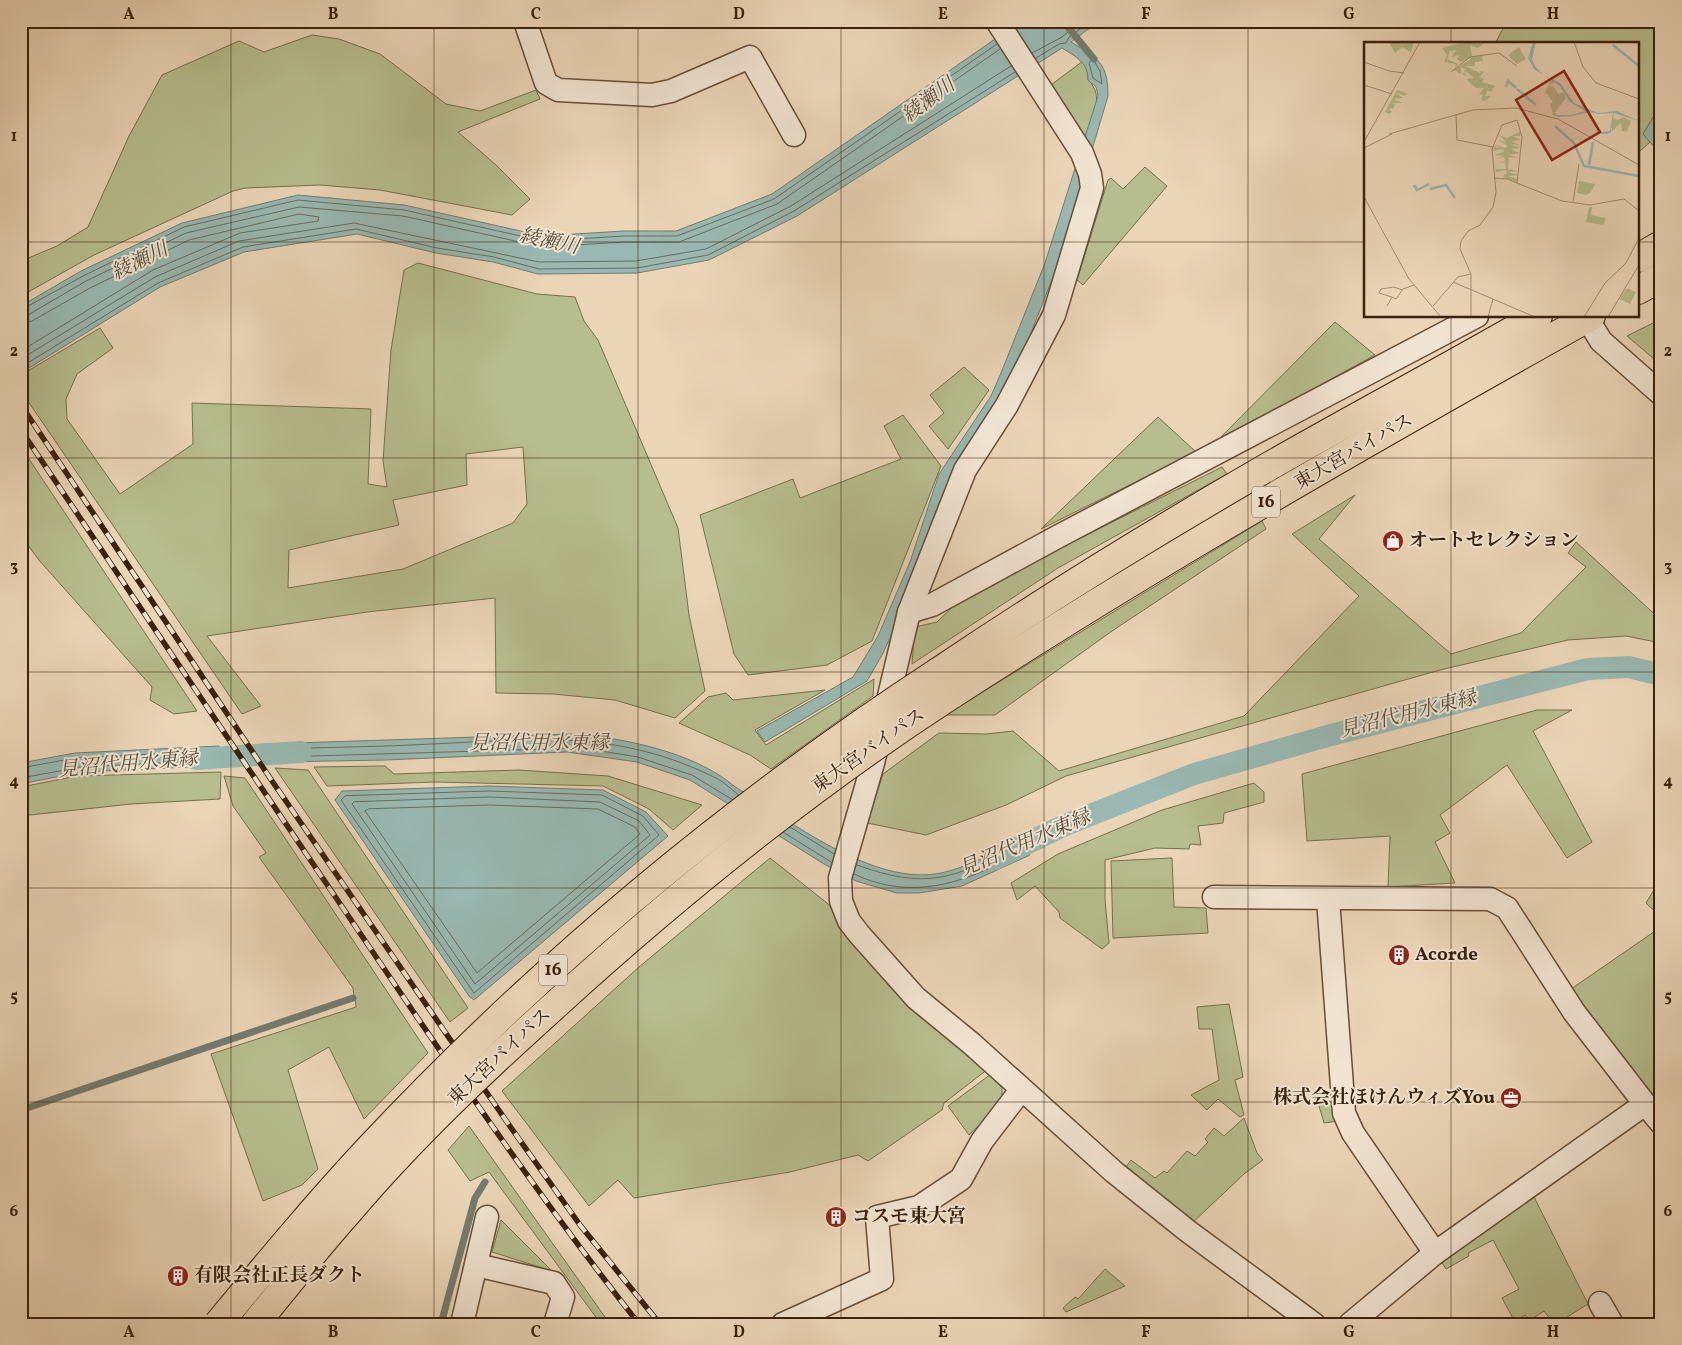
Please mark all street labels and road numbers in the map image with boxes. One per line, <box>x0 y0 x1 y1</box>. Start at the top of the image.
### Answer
street label: 東大宮バイパス <box>1290 408 1418 496</box>
road number: 16 <box>1252 487 1280 518</box>
street label: 東大宮バイパス <box>807 702 931 800</box>
road number: 16 <box>539 954 567 986</box>
street label: 東大宮バイパス <box>443 1002 557 1112</box>

